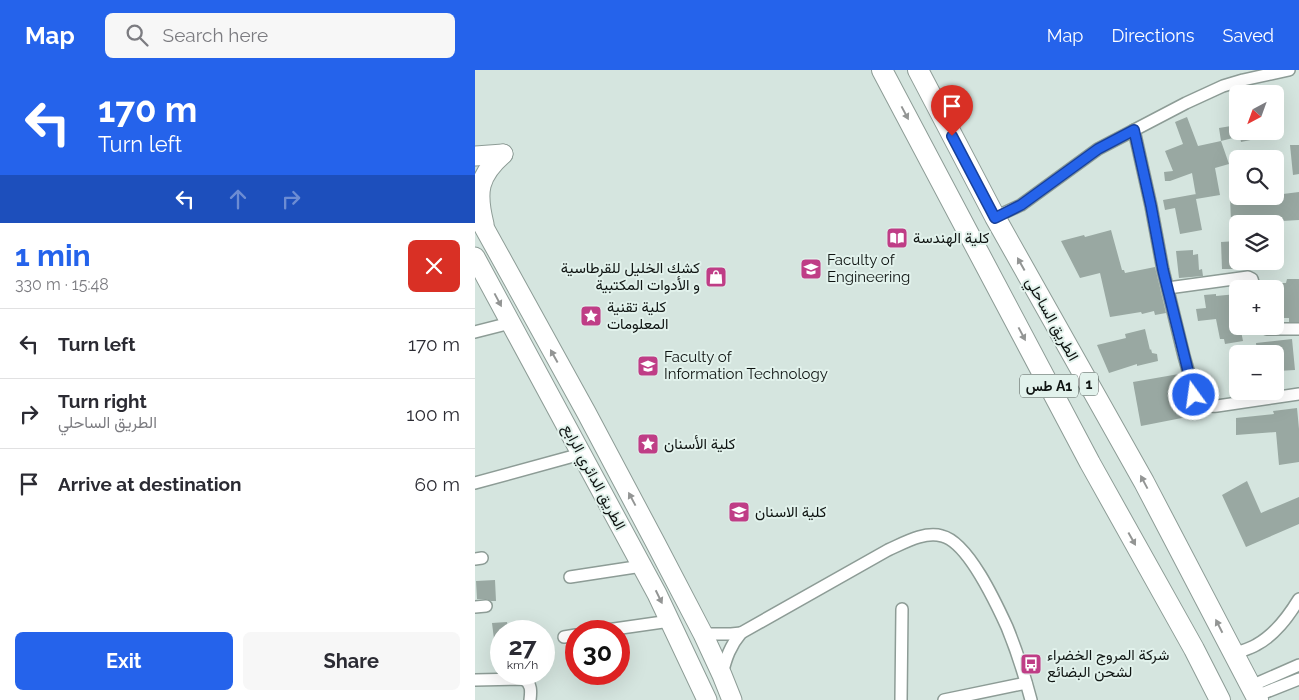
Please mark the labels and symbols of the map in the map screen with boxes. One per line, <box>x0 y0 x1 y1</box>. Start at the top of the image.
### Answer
pin <box>931 85 973 136</box>
north arrow <box>1229 85 1284 140</box>
one-way arrow <box>901 106 909 120</box>
library icon: كلية الهندسة <box>885 226 909 250</box>
place label: كلية الهندسة <box>913 229 990 247</box>
place label: Faculty of Engineering <box>827 251 910 286</box>
school or university icon: Faculty of Engineering <box>799 257 823 281</box>
one-way arrow <box>1017 257 1026 270</box>
place label: كشك الخليل للقرطاسية و الأدوات المكتبية <box>561 259 700 294</box>
shop icon: كشك الخليل للقرطاسية و الأدوات المكتبية <box>704 265 728 289</box>
street label: الطريق الساحلي <box>1018 274 1082 366</box>
one-way arrow <box>494 293 502 307</box>
place label: كلية تقنية المعلومات <box>607 298 668 333</box>
place icon: كلية تقنية المعلومات <box>579 304 603 328</box>
one-way arrow <box>1017 327 1026 341</box>
one-way arrow <box>550 348 558 363</box>
place label: Faculty of Information Technology <box>664 348 828 383</box>
school or university icon: Faculty of Information Technology <box>636 354 660 378</box>
position arrow <box>1167 368 1219 420</box>
road number: 1 <box>1080 372 1098 396</box>
road number: طس A1 <box>1020 374 1078 398</box>
street label: الطريق الدائري الرابع <box>555 421 629 535</box>
place icon: كلية الأسنان <box>636 432 660 456</box>
place label: كلية الأسنان <box>664 435 736 453</box>
one-way arrow <box>1140 474 1148 489</box>
one-way arrow <box>627 492 636 505</box>
school or university icon: كلية الاسنان <box>727 500 751 524</box>
place label: كلية الاسنان <box>755 503 827 521</box>
one-way arrow <box>1128 531 1136 546</box>
one-way arrow <box>655 590 663 604</box>
one-way arrow <box>1215 618 1223 633</box>
speed limit sign: 30 <box>565 620 630 685</box>
place label: شركة المروج الخضراء لشحن البضائع <box>1047 646 1169 683</box>
bus stop icon: شركة المروج الخضراء لشحن البضائع <box>1019 652 1043 676</box>

